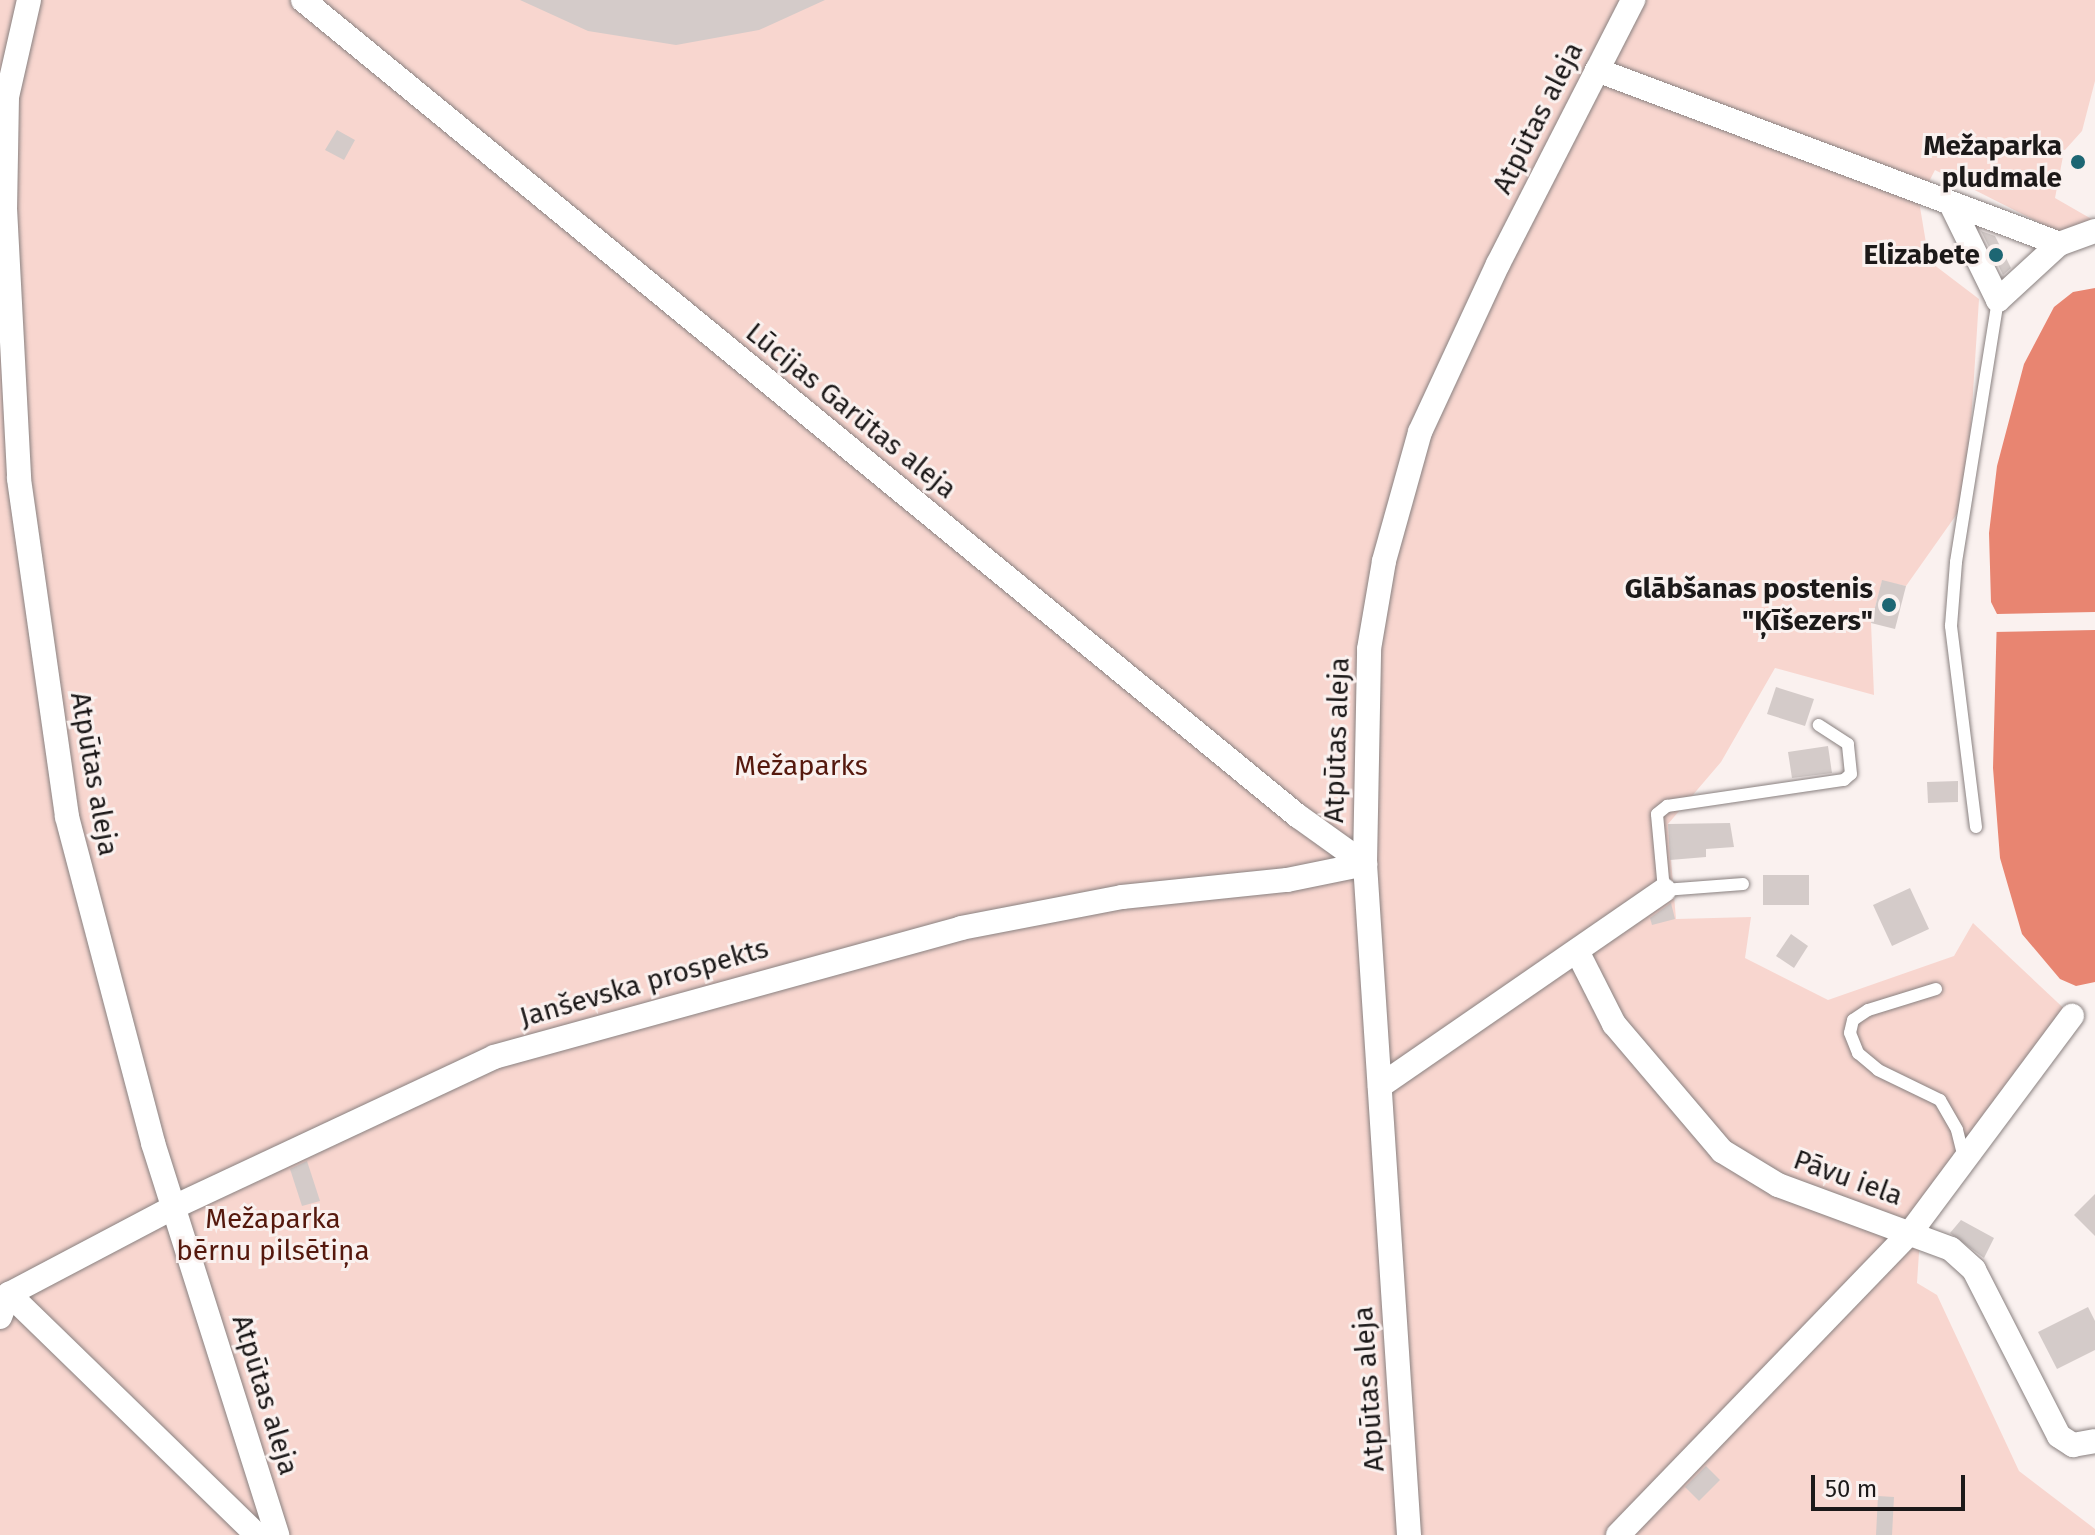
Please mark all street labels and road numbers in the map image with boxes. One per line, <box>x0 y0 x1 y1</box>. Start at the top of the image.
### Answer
street label: Atpūtas aleja <box>1485 37 1591 199</box>
street label: Lūcijas Garūtas aleja <box>739 316 963 506</box>
street label: Atpūtas aleja <box>1317 657 1357 823</box>
street label: Atpūtas aleja <box>63 689 125 859</box>
street label: Janševska prospekts <box>516 931 772 1035</box>
street label: Pāvu iela <box>1789 1143 1907 1213</box>
street label: Atpūtas aleja <box>1346 1305 1392 1473</box>
street label: Atpūtas aleja <box>225 1311 305 1479</box>

